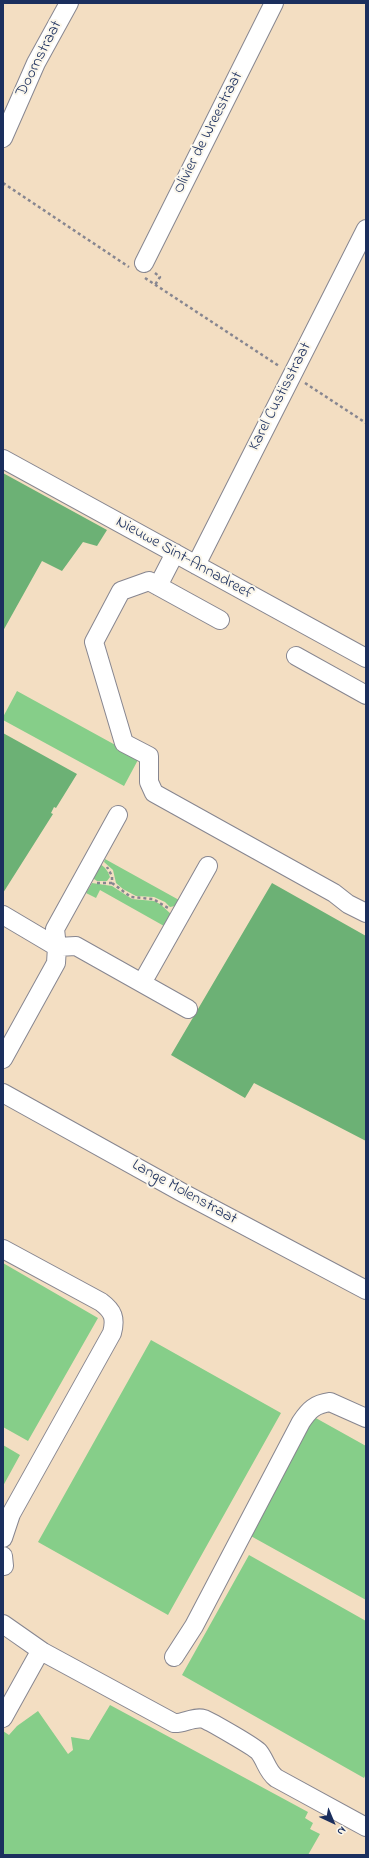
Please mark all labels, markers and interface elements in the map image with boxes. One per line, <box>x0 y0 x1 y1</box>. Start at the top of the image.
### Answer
street label: Doornstraat <box>13 18 67 100</box>
street label: Olivier de Wreestraat <box>170 69 248 197</box>
street label: Karel Custisstraat <box>245 340 317 454</box>
street label: Nieuwe Sint-Annadreef <box>112 513 256 605</box>
street label: Lange Molenstraat <box>128 1156 240 1230</box>
north arrow <box>313 1802 353 1842</box>
text: N <box>333 1822 350 1839</box>

